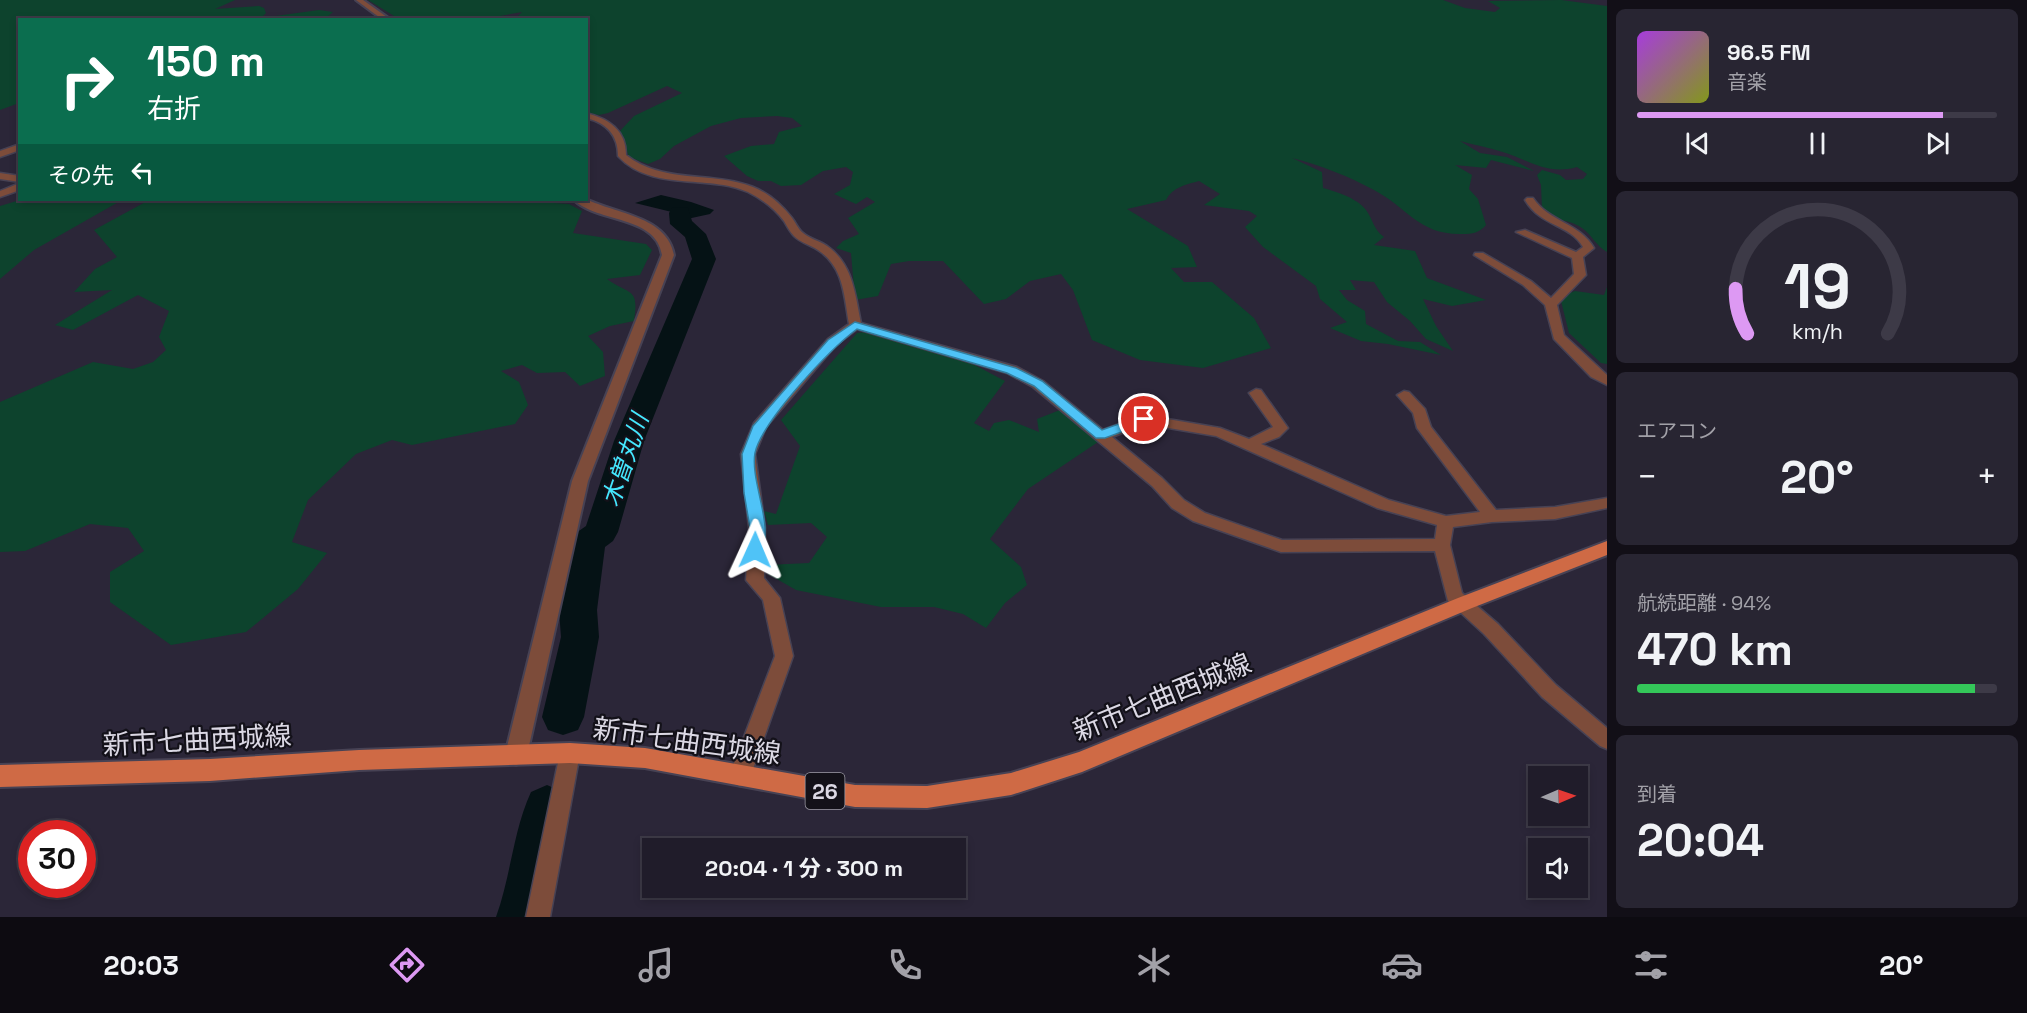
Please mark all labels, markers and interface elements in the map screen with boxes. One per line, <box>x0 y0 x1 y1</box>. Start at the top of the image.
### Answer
text: 150 m <box>147 35 265 88</box>
text: 96.5 FM <box>1727 38 1811 66</box>
icon: right <box>48 42 126 120</box>
text: 音楽 <box>1727 69 1767 95</box>
text: 右折 <box>147 91 201 126</box>
icon: previous <box>1681 127 1714 160</box>
icon: pause <box>1801 127 1834 160</box>
icon: next <box>1921 127 1954 160</box>
icon: left <box>126 156 159 189</box>
text: その先 <box>48 161 114 189</box>
text: 19 <box>1784 247 1850 326</box>
text: km/h <box>1791 318 1843 345</box>
pin <box>1118 393 1169 444</box>
icon: arrive <box>1127 402 1160 435</box>
water label: 木曽丸川 <box>595 407 656 510</box>
text: エアコン <box>1637 418 1717 444</box>
text: 20° <box>1780 449 1854 506</box>
text: − <box>1637 456 1657 498</box>
text: + <box>1977 456 1997 498</box>
position arrow <box>723 518 787 582</box>
text: 航続距離 · 94% <box>1637 590 1771 616</box>
text: 470 km <box>1637 621 1793 678</box>
street label: 新市七曲西城線 <box>1068 645 1256 749</box>
street label: 新市七曲西城線 <box>591 711 783 771</box>
street label: 新市七曲西城線 <box>102 718 292 762</box>
north arrow <box>1528 766 1588 826</box>
map controls <box>1528 766 1588 898</box>
road number: 26 <box>806 773 844 809</box>
text: 到着 <box>1637 781 1677 807</box>
text: 20:04 <box>1637 812 1764 869</box>
speed limit sign: 30 <box>18 820 96 898</box>
button: sound <box>1528 838 1588 898</box>
text: 20:04 · 1 分 · 300 m <box>705 854 903 882</box>
icon: directions <box>386 944 428 986</box>
icon: music <box>635 944 677 986</box>
icon: phone <box>884 944 926 986</box>
icon: climate <box>1133 944 1175 986</box>
icon: car <box>1381 944 1423 986</box>
icon: filters <box>1630 944 1672 986</box>
text: 20:03 <box>103 948 179 983</box>
text: 20° <box>1879 948 1923 983</box>

